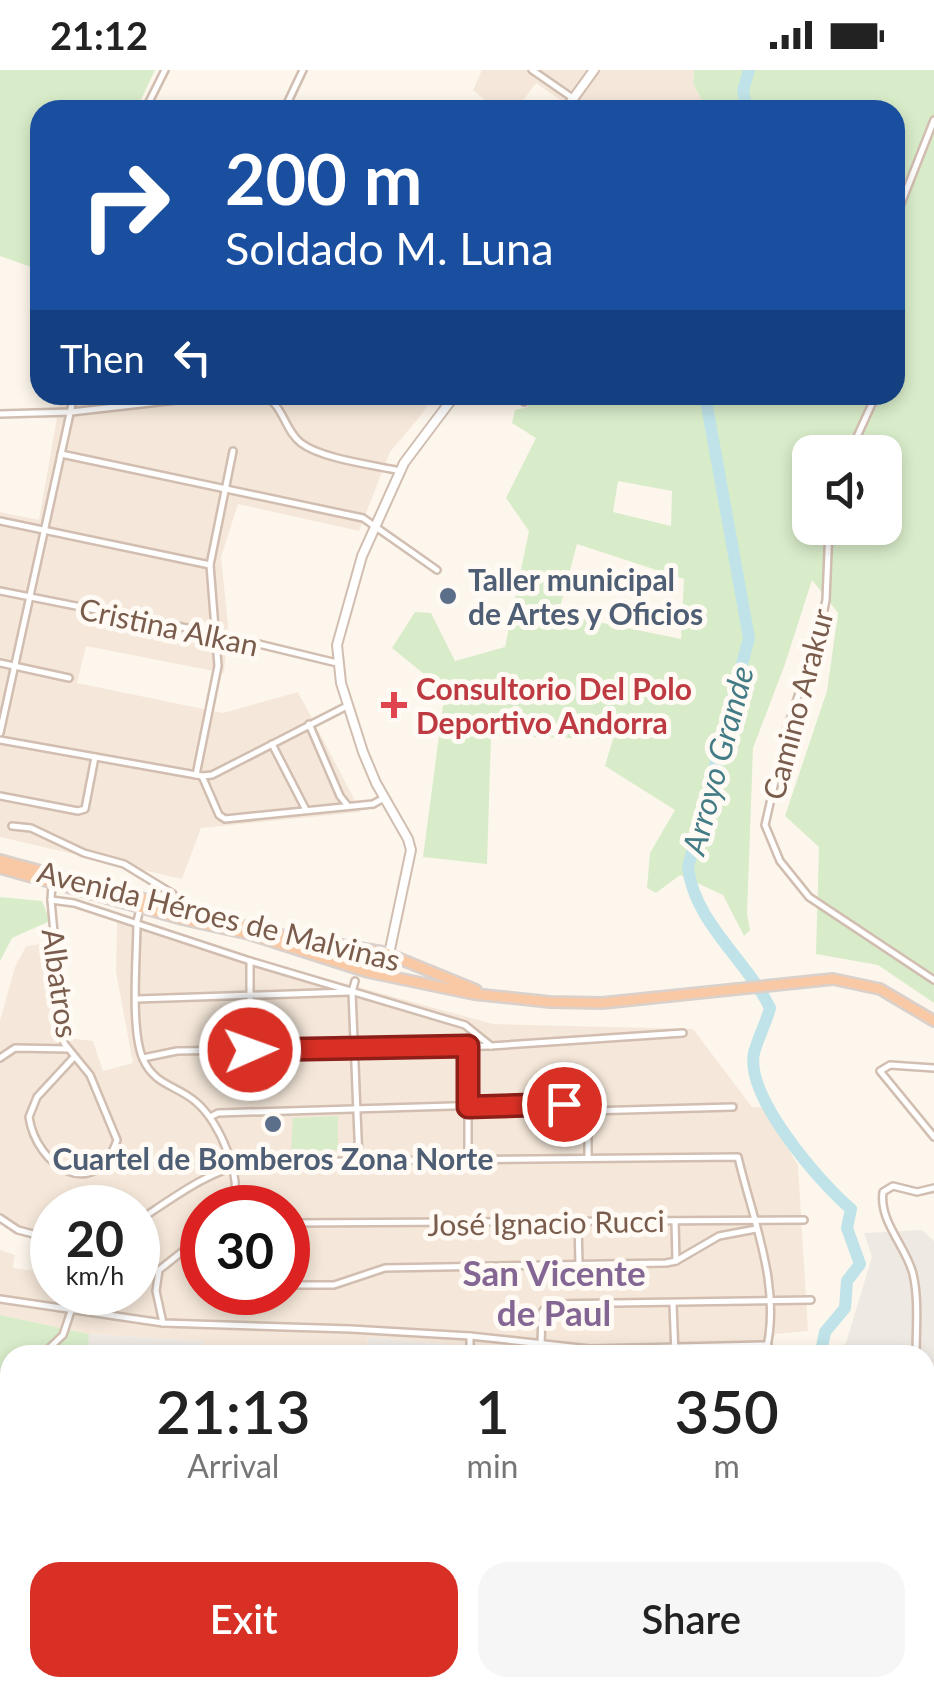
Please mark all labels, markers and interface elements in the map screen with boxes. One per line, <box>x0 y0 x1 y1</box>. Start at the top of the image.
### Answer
text: 21:12 <box>50 12 148 58</box>
text: 200 m <box>225 136 422 220</box>
icon: right <box>60 140 190 270</box>
text: Soldado M. Luna <box>225 221 554 275</box>
icon: left <box>165 330 220 385</box>
text: Then <box>60 335 145 381</box>
map controls <box>792 435 902 545</box>
button: sound <box>792 435 902 545</box>
place label: Taller municipal de Artes y Oficios <box>468 561 703 631</box>
marker: Taller municipal de Artes y Oficios <box>437 585 459 607</box>
street label: Cristina Alkan <box>76 589 262 663</box>
street label: Camino Arakur <box>754 605 840 803</box>
water label: Arroyo Grande <box>673 661 761 861</box>
place label: Consultorio Del Polo Deportivo Andorra <box>416 670 692 740</box>
marker: Consultorio Del Polo Deportivo Andorra <box>381 692 407 718</box>
street label: Avenida Héroes de Malvinas <box>34 852 404 978</box>
street label: Albatros <box>36 926 86 1040</box>
position arrow <box>198 998 302 1102</box>
pin <box>522 1062 607 1147</box>
icon: arrive <box>537 1077 592 1132</box>
marker: Cuartel de Bomberos Zona Norte <box>262 1113 284 1135</box>
place label: Cuartel de Bomberos Zona Norte <box>53 1140 493 1176</box>
speed limit sign: 30 <box>180 1185 310 1315</box>
street label: José Ignacio Rucci <box>427 1202 665 1242</box>
text: 20 <box>66 1208 124 1268</box>
district label: San Vicente de Paul <box>462 1251 646 1333</box>
text: km/h <box>66 1260 124 1290</box>
text: 21:13 <box>156 1375 311 1447</box>
text: 1 <box>475 1375 510 1447</box>
text: 350 <box>675 1375 779 1447</box>
text: Arrival <box>187 1446 279 1485</box>
text: min <box>467 1446 518 1485</box>
text: m <box>714 1446 740 1485</box>
button: Exit <box>30 1562 458 1677</box>
button: Share <box>478 1562 905 1677</box>

